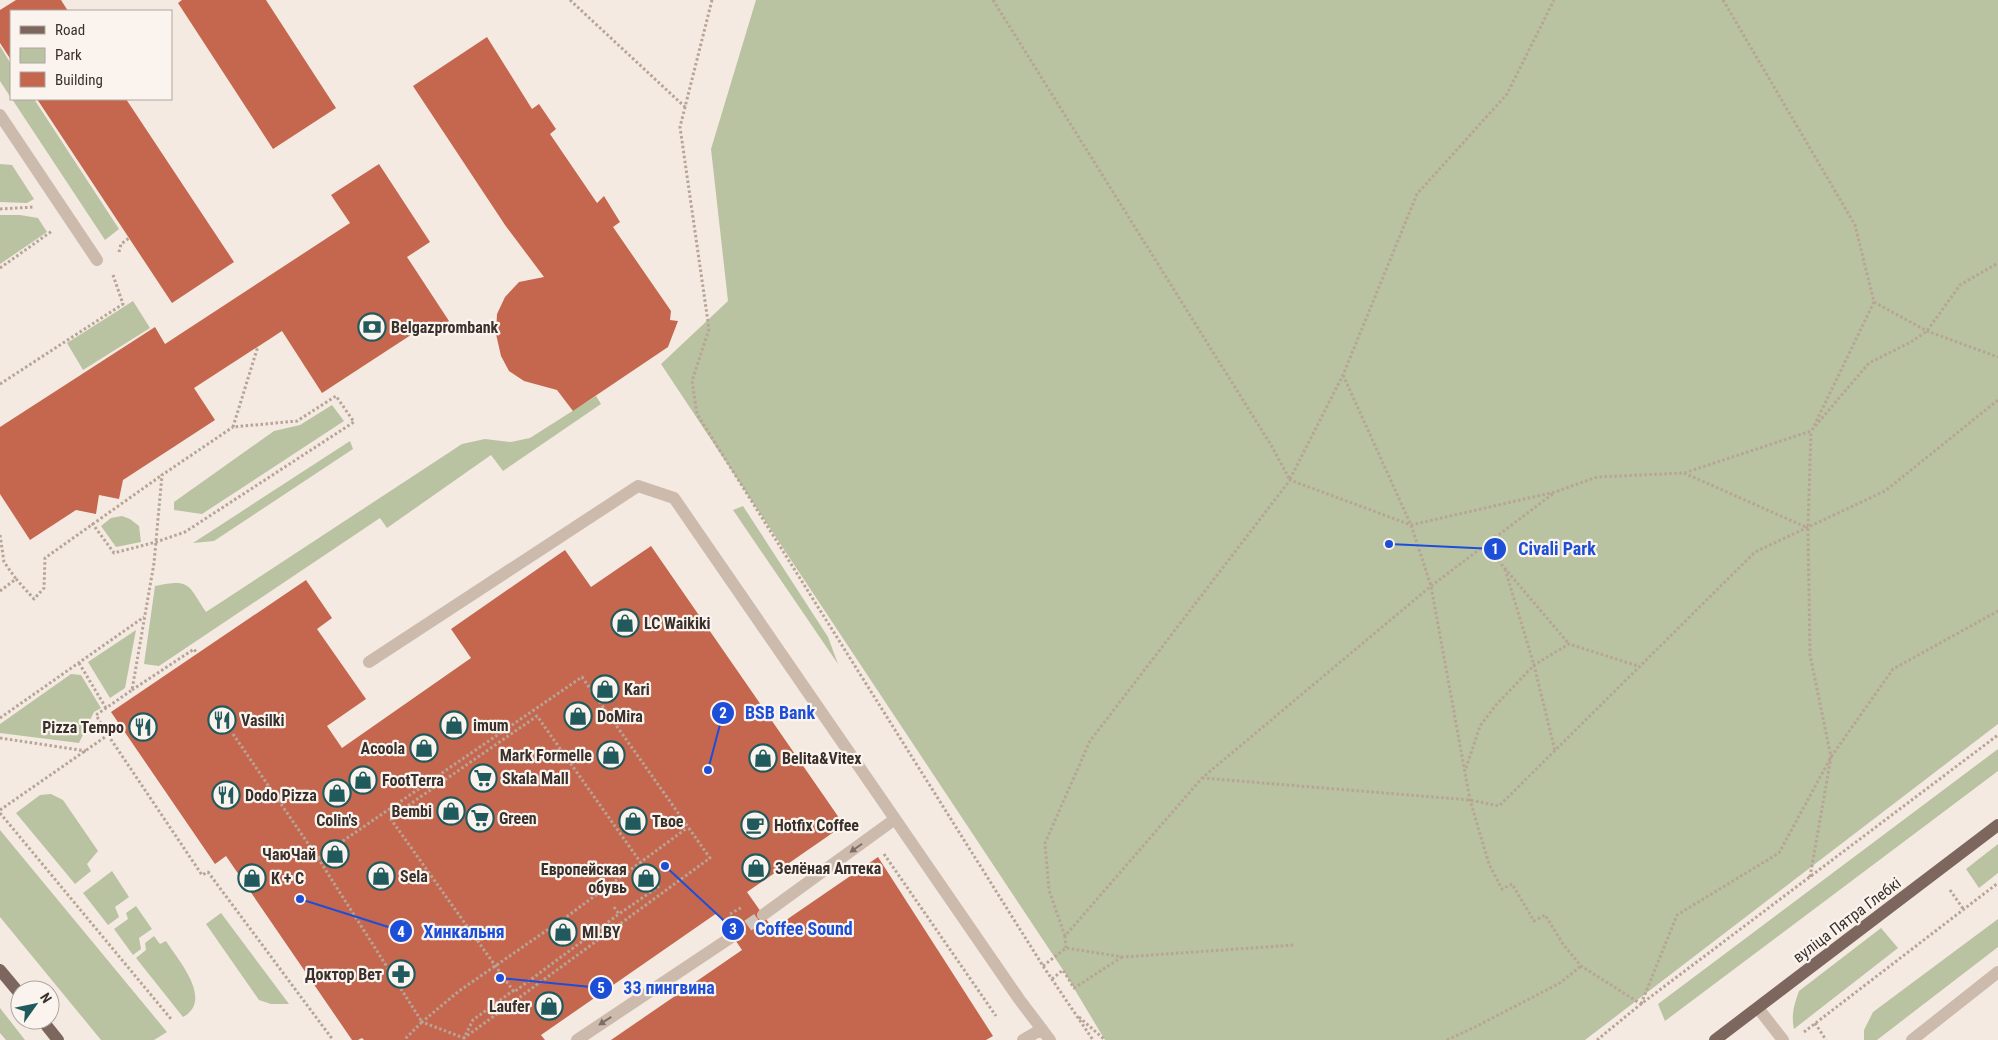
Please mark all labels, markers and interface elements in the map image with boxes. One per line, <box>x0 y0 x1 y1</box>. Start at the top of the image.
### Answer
legend <box>10 10 172 100</box>
text: Road <box>55 21 85 39</box>
text: Park <box>55 46 82 64</box>
text: Building <box>55 71 103 89</box>
bank icon: Belgazprombank <box>357 312 387 342</box>
place label: Belgazprombank <box>391 318 499 337</box>
callout: Civali Park <box>1483 533 1606 566</box>
text: Civali Park <box>1518 538 1596 559</box>
text: 1 <box>1491 540 1499 558</box>
shop icon: LC Waikiki <box>610 608 640 638</box>
place label: LC Waikiki <box>644 614 711 633</box>
shop icon: Kari <box>590 674 620 704</box>
place label: Kari <box>624 680 650 699</box>
callout: BSB Bank <box>710 696 825 729</box>
shop icon: DoMira <box>563 701 593 731</box>
text: BSB Bank <box>745 702 815 723</box>
text: 2 <box>719 704 727 722</box>
restaurant icon: Vasilki <box>207 705 237 735</box>
place label: DoMira <box>597 707 643 726</box>
shop icon: imum <box>439 710 469 740</box>
place label: Vasilki <box>241 711 284 730</box>
restaurant icon: Pizza Tempo <box>128 712 158 742</box>
place label: imum <box>473 716 509 735</box>
place label: Pizza Tempo <box>42 718 124 737</box>
shop icon: Acoola <box>409 733 439 763</box>
place label: Acoola <box>361 739 405 758</box>
shop icon: Mark Formelle <box>596 740 626 770</box>
shop icon: Belita&Vitex <box>748 743 778 773</box>
place label: Mark Formelle <box>500 746 592 765</box>
place label: Belita&Vitex <box>782 749 862 768</box>
supermarket icon: Skala Mall <box>468 763 498 793</box>
shop icon: FootTerra <box>348 765 378 795</box>
place label: Skala Mall <box>502 769 569 788</box>
place label: FootTerra <box>382 771 444 790</box>
shop icon: Colin's <box>322 778 352 808</box>
restaurant icon: Dodo Pizza <box>211 780 241 810</box>
place label: Dodo Pizza <box>245 786 317 805</box>
shop icon: Bembi <box>436 796 466 826</box>
place label: Bembi <box>392 802 432 821</box>
supermarket icon: Green <box>465 803 495 833</box>
shop icon: Твое <box>618 806 648 836</box>
place label: Green <box>499 809 537 828</box>
cafe icon: Hotfix Coffee <box>740 810 770 840</box>
place label: Colin's <box>316 811 358 830</box>
place label: Твое <box>652 812 684 831</box>
place label: Hotfix Coffee <box>774 816 859 835</box>
shop icon: ЧаюЧай <box>320 839 350 869</box>
one-way arrow <box>849 843 863 853</box>
place label: ЧаюЧай <box>262 845 316 864</box>
shop icon: Зелёная Аптека <box>741 853 771 883</box>
place label: Зелёная Аптека <box>775 859 882 878</box>
place label: Европейская обувь <box>541 860 627 897</box>
shop icon: Sela <box>366 861 396 891</box>
shop icon: К + С <box>237 863 267 893</box>
shop icon: Европейская обувь <box>631 863 661 893</box>
place label: Sela <box>400 867 428 886</box>
place label: К + С <box>271 869 304 888</box>
street label: вуліца Пятра Глебкі <box>1789 873 1905 967</box>
callout: Coffee Sound <box>720 913 863 946</box>
callout: Хинкальня <box>388 915 515 948</box>
shop icon: MI.BY <box>548 917 578 947</box>
text: Coffee Sound <box>755 918 853 939</box>
text: 3 <box>729 920 737 938</box>
text: Хинкальня <box>423 921 505 942</box>
text: 4 <box>397 923 405 941</box>
place label: MI.BY <box>582 923 621 942</box>
pharmacy icon: Доктор Вет <box>386 959 416 989</box>
place label: Доктор Вет <box>305 965 382 984</box>
callout: 33 пингвина <box>589 971 725 1004</box>
text: 33 пингвина <box>623 977 715 998</box>
text: 5 <box>597 979 605 997</box>
north arrow <box>10 980 60 1030</box>
text: N <box>37 990 55 1006</box>
shop icon: Laufer <box>534 991 564 1021</box>
place label: Laufer <box>489 997 530 1016</box>
one-way arrow <box>599 1017 612 1026</box>

